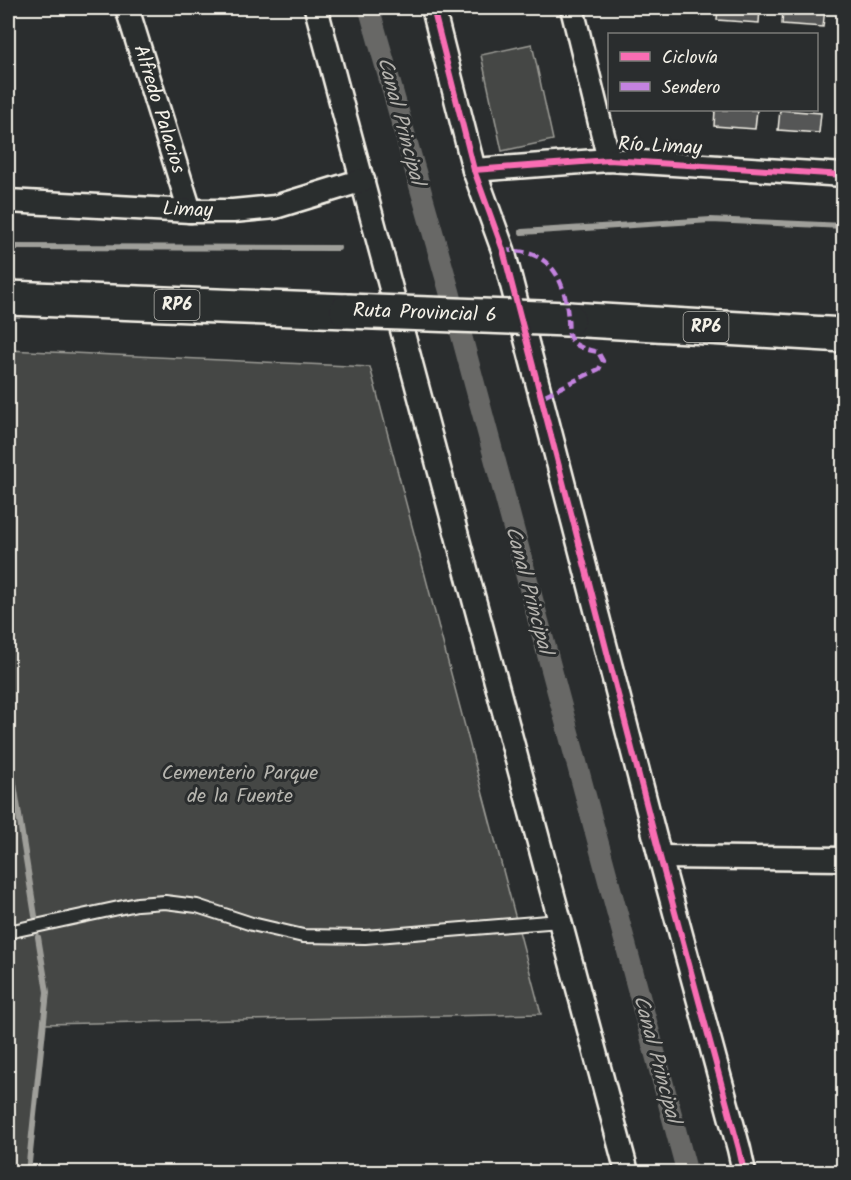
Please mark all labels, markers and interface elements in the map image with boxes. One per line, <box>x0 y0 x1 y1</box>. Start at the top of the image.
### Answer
legend <box>608 33 818 111</box>
street label: Alfredo Palacios <box>123 41 194 178</box>
text: Ciclovía <box>662 44 718 73</box>
water label: Canal Principal <box>367 53 434 192</box>
text: Sendero <box>662 74 720 103</box>
street label: Río Limay <box>617 129 703 165</box>
street label: Limay <box>162 194 214 227</box>
road number: RP6 <box>154 290 200 320</box>
street label: Ruta Provincial 6 <box>352 295 498 332</box>
road number: RP6 <box>684 312 728 342</box>
water label: Canal Principal <box>495 522 562 661</box>
park label: Cementerio Parque de la Fuente <box>162 758 318 813</box>
water label: Canal Principal <box>623 991 690 1130</box>

